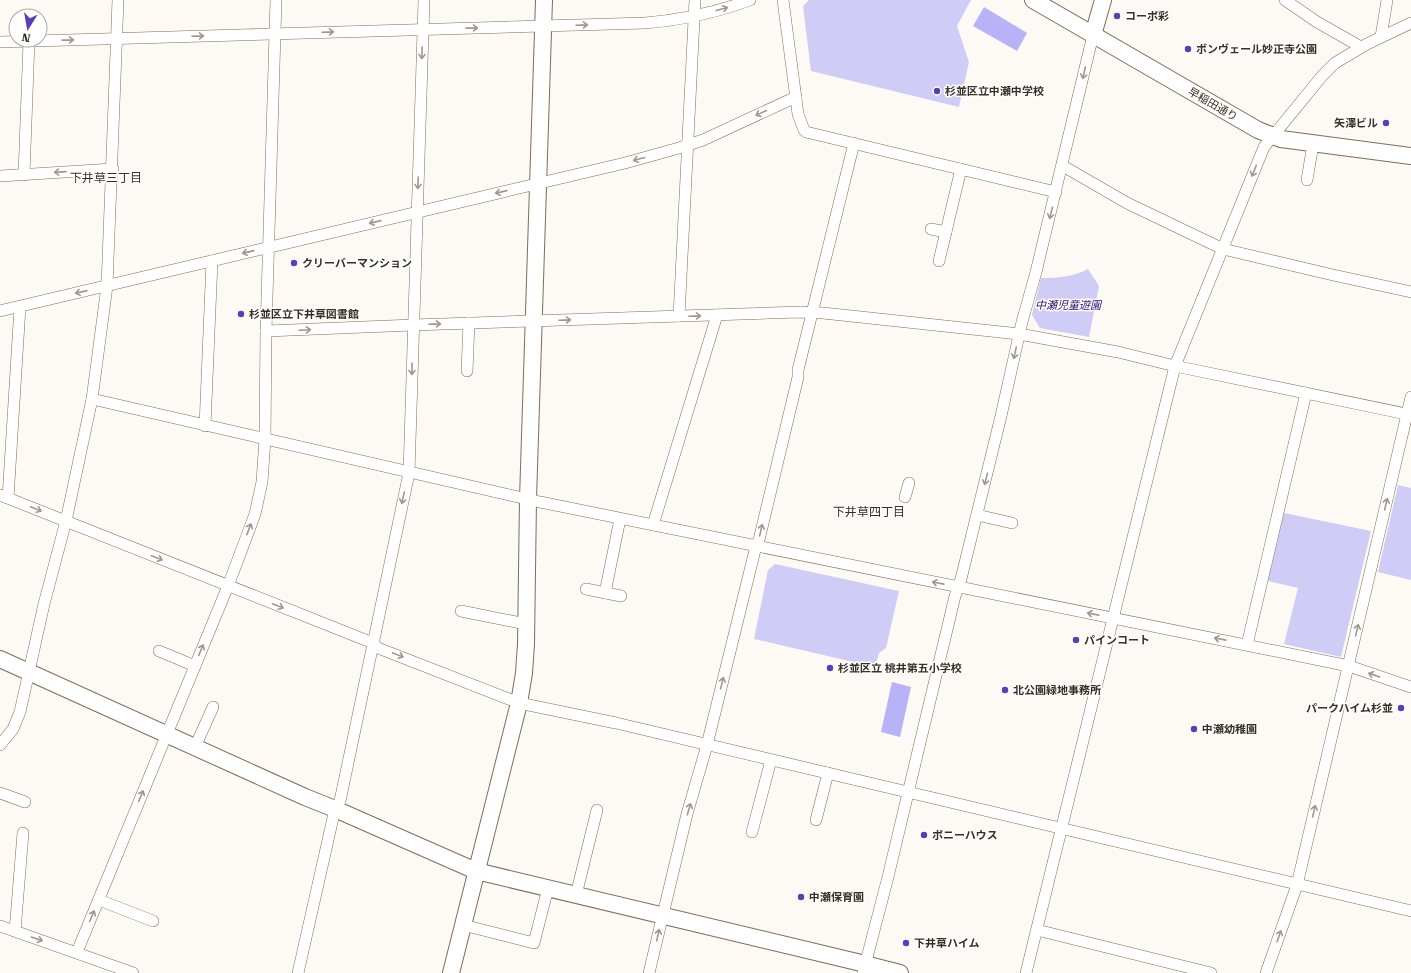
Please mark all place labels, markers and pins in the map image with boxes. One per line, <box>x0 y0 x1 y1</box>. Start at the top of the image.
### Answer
place label: コーポ彩 <box>1125 10 1169 23</box>
marker: コーポ彩 <box>1112 11 1122 21</box>
place label: ボンヴェール妙正寺公園 <box>1196 43 1317 56</box>
marker: ボンヴェール妙正寺公園 <box>1183 44 1193 54</box>
place label: 杉並区立中瀬中学校 <box>945 85 1044 98</box>
marker: 杉並区立中瀬中学校 <box>932 86 942 96</box>
place label: 矢澤ビル <box>1334 117 1378 130</box>
marker: 矢澤ビル <box>1381 118 1391 128</box>
place label: クリーバーマンション <box>302 257 412 270</box>
marker: クリーバーマンション <box>289 258 299 268</box>
place label: 杉並区立下井草図書館 <box>249 308 359 321</box>
marker: 杉並区立下井草図書館 <box>236 309 246 319</box>
place label: パインコート <box>1084 634 1150 647</box>
marker: パインコート <box>1071 635 1081 645</box>
place label: 杉並区立 桃井第五小学校 <box>838 662 962 675</box>
marker: 杉並区立 桃井第五小学校 <box>825 663 835 673</box>
place label: 北公園緑地事務所 <box>1013 684 1101 697</box>
marker: 北公園緑地事務所 <box>1000 685 1010 695</box>
place label: パークハイム杉並 <box>1306 702 1393 715</box>
marker: パークハイム杉並 <box>1396 703 1406 713</box>
place label: 中瀬幼稚園 <box>1202 723 1257 736</box>
marker: 中瀬幼稚園 <box>1189 724 1199 734</box>
place label: ポニーハウス <box>932 829 998 842</box>
marker: ポニーハウス <box>919 830 929 840</box>
place label: 中瀬保育園 <box>809 891 864 904</box>
marker: 中瀬保育園 <box>796 892 806 902</box>
place label: 下井草ハイム <box>914 937 980 950</box>
marker: 下井草ハイム <box>901 938 911 948</box>

